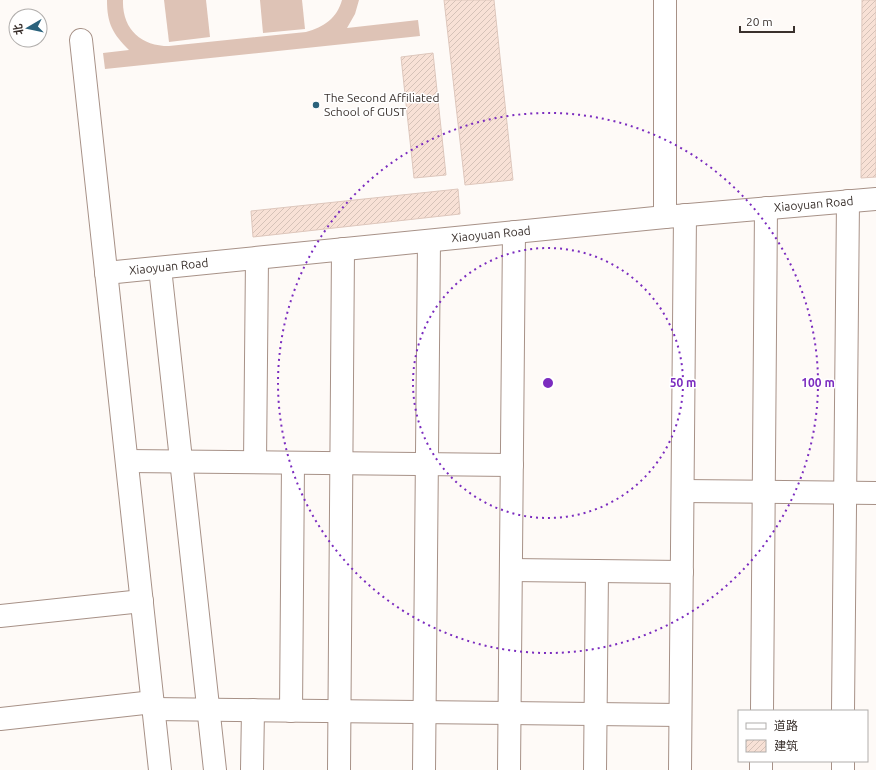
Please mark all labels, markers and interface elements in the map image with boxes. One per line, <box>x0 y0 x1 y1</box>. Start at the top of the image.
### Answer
north arrow <box>8 8 48 48</box>
scale bar <box>740 8 794 34</box>
text: 20 m <box>746 15 773 28</box>
text: 北 <box>11 23 25 36</box>
place label: The Second Affiliated School of GUST <box>324 91 439 118</box>
marker: The Second Affiliated School of GUST <box>311 100 321 110</box>
street label: Xiaoyuan Road <box>773 194 854 214</box>
street label: Xiaoyuan Road <box>451 223 531 244</box>
street label: Xiaoyuan Road <box>128 256 209 277</box>
centre of rings <box>541 376 555 390</box>
text: 50 m <box>670 376 696 389</box>
text: 100 m <box>801 376 835 389</box>
legend <box>738 710 868 762</box>
text: 道路 <box>774 719 798 732</box>
text: 建筑 <box>774 739 798 752</box>

